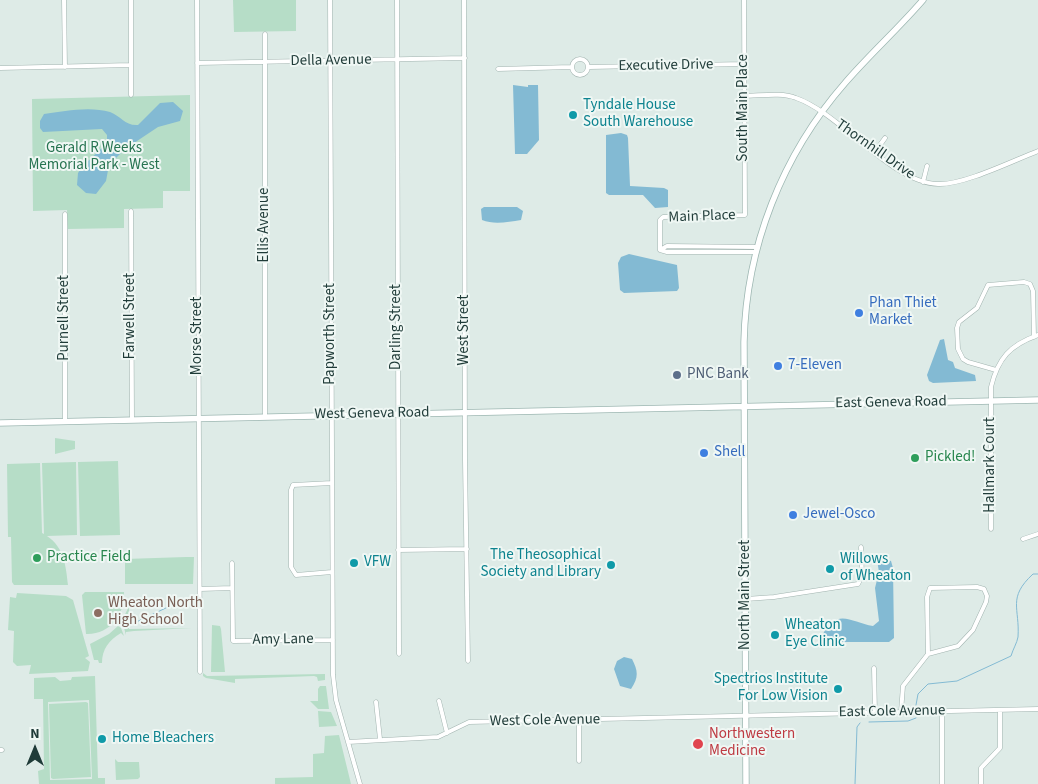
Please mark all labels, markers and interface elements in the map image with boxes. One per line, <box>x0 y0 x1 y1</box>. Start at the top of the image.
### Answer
street label: Della Avenue <box>290 51 372 71</box>
street label: South Main Place <box>735 54 753 162</box>
street label: Executive Drive <box>618 56 714 76</box>
place label: Tyndale House South Warehouse <box>583 97 693 132</box>
marker: Tyndale House South Warehouse <box>567 109 579 121</box>
street label: Thornhill Drive <box>832 116 918 184</box>
park label: Gerald R Weeks Memorial Park - West <box>28 140 160 175</box>
street label: Ellis Avenue <box>256 188 274 262</box>
street label: Main Place <box>668 207 736 227</box>
street label: Farwell Street <box>122 273 140 359</box>
street label: Purnell Street <box>56 275 74 361</box>
street label: Papworth Street <box>322 283 340 385</box>
street label: Darling Street <box>388 284 406 370</box>
street label: West Street <box>456 295 474 365</box>
place label: Phan Thiet Market <box>869 295 937 330</box>
street label: Morse Street <box>189 297 207 375</box>
marker: Phan Thiet Market <box>853 307 865 319</box>
place label: 7-Eleven <box>788 357 842 375</box>
marker: 7-Eleven <box>772 360 784 372</box>
place label: PNC Bank <box>687 366 749 384</box>
marker: PNC Bank <box>671 369 683 381</box>
street label: East Geneva Road <box>835 393 947 413</box>
street label: West Geneva Road <box>314 404 430 424</box>
street label: Hallmark Court <box>982 417 1000 513</box>
place label: Shell <box>714 444 745 462</box>
marker: Shell <box>698 447 710 459</box>
place label: Pickled! <box>925 449 975 467</box>
marker: Pickled! <box>909 452 921 464</box>
place label: Jewel-Osco <box>803 506 875 524</box>
marker: Jewel-Osco <box>787 509 799 521</box>
street label: North Main Street <box>737 540 755 650</box>
place label: The Theosophical Society and Library <box>481 547 601 582</box>
place label: Practice Field <box>47 549 131 567</box>
place label: Willows of Wheaton <box>840 551 911 586</box>
marker: Practice Field <box>31 552 43 564</box>
place label: VFW <box>364 554 391 572</box>
marker: VFW <box>348 557 360 569</box>
marker: The Theosophical Society and Library <box>605 559 617 571</box>
marker: Willows of Wheaton <box>824 563 836 575</box>
place label: Wheaton North High School <box>108 595 203 630</box>
marker: Wheaton North High School <box>92 607 104 619</box>
place label: Wheaton Eye Clinic <box>785 617 845 652</box>
marker: Wheaton Eye Clinic <box>769 629 781 641</box>
street label: Amy Lane <box>252 630 314 650</box>
place label: Spectrios Institute For Low Vision <box>714 671 828 706</box>
marker: Spectrios Institute For Low Vision <box>832 683 844 695</box>
street label: East Cole Avenue <box>838 702 946 722</box>
street label: West Cole Avenue <box>490 711 600 731</box>
north arrow <box>10 724 60 774</box>
text: N <box>30 724 40 744</box>
place label: Northwestern Medicine <box>709 726 795 761</box>
place label: Home Bleachers <box>112 730 214 748</box>
marker: Home Bleachers <box>96 733 108 745</box>
marker: Northwestern Medicine <box>691 737 705 751</box>

